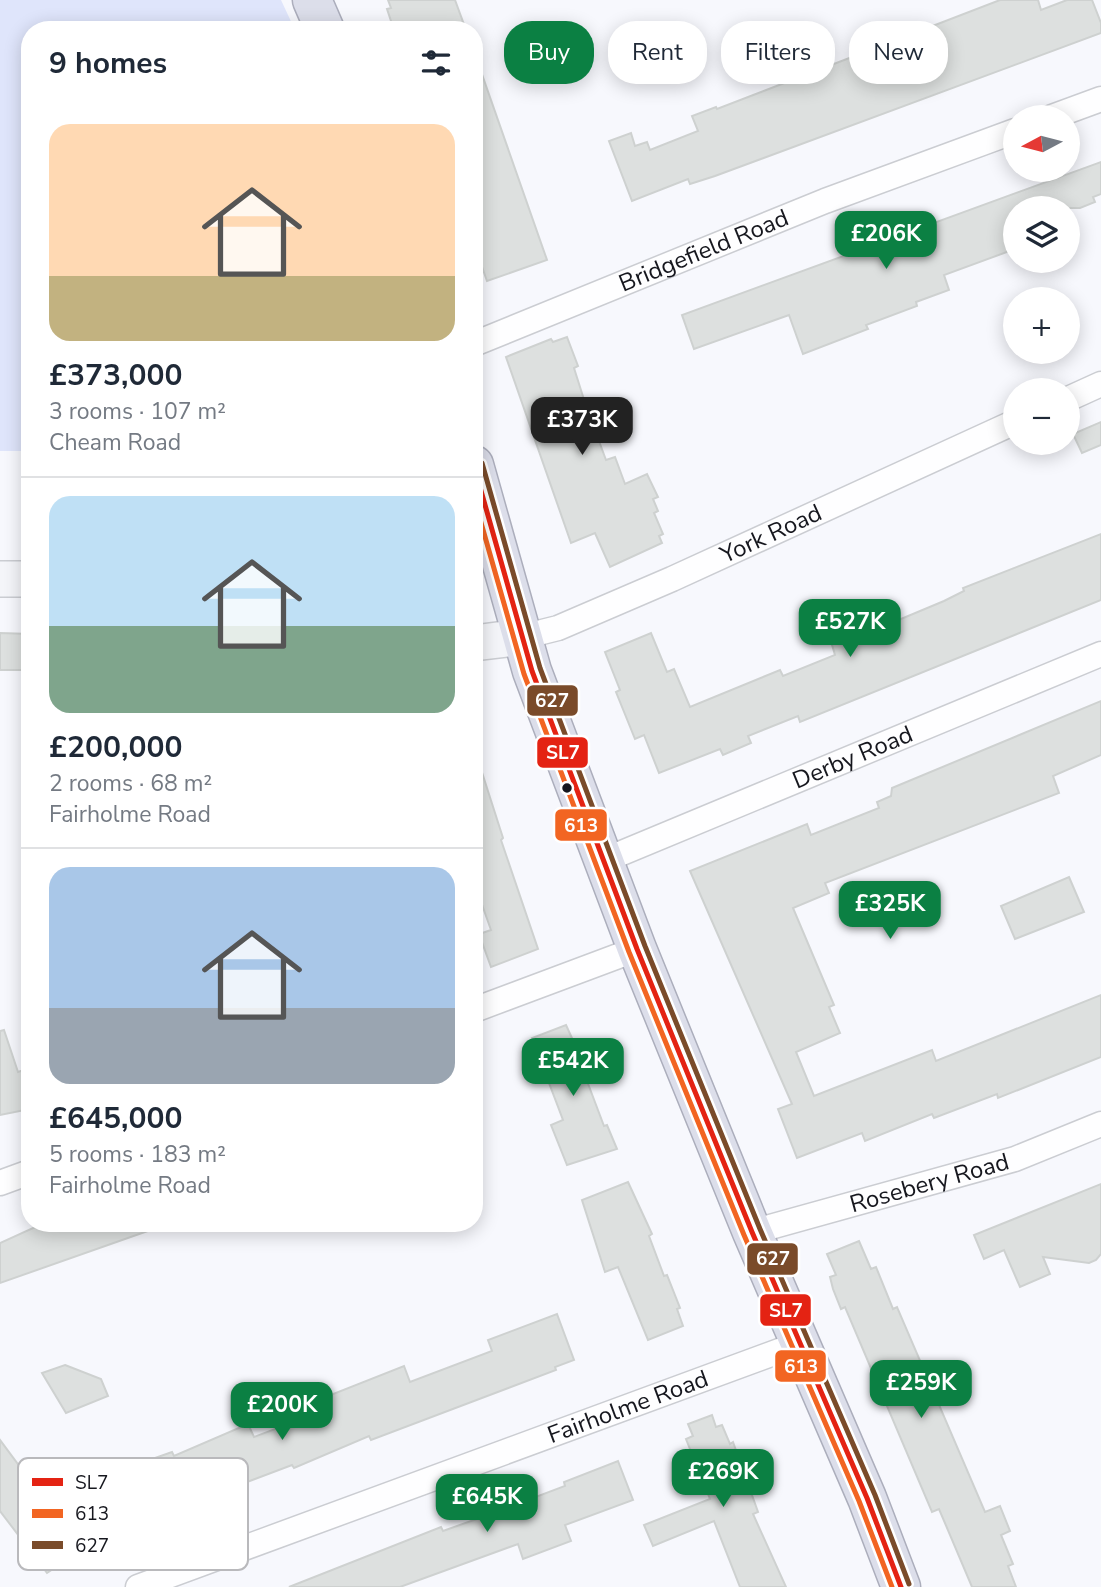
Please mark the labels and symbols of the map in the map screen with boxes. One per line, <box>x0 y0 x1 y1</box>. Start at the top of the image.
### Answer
north arrow <box>1003 105 1080 182</box>
street label: Bridgefield Road <box>614 202 793 299</box>
pin: £206K <box>837 212 935 271</box>
pin: £373K <box>533 398 631 457</box>
street label: York Road <box>714 497 827 571</box>
pin: £527K <box>801 600 899 659</box>
line badge: 627 <box>526 684 579 717</box>
text: 627 <box>535 688 569 714</box>
street label: Derby Road <box>788 718 917 796</box>
line badge: SL7 <box>536 736 589 769</box>
text: SL7 <box>546 740 580 766</box>
unlabelled marker <box>560 781 574 795</box>
line badge: 613 <box>554 808 608 842</box>
text: 613 <box>564 813 598 839</box>
pin: £325K <box>841 881 939 941</box>
pin: £542K <box>524 1038 622 1098</box>
street label: Rosebery Road <box>846 1145 1013 1220</box>
line badge: 627 <box>746 1242 799 1276</box>
text: 627 <box>756 1246 790 1272</box>
line badge: SL7 <box>759 1293 812 1327</box>
text: SL7 <box>769 1298 803 1324</box>
line badge: 613 <box>774 1349 827 1383</box>
text: 613 <box>784 1354 818 1380</box>
pin: £259K <box>872 1360 970 1420</box>
street label: Fairholme Road <box>543 1362 713 1451</box>
pin: £200K <box>233 1382 331 1442</box>
pin: £269K <box>674 1450 772 1509</box>
legend <box>18 1458 248 1570</box>
text: SL7 <box>75 1470 108 1496</box>
pin: £645K <box>438 1474 536 1534</box>
text: 613 <box>75 1501 109 1527</box>
text: 627 <box>75 1533 109 1559</box>

